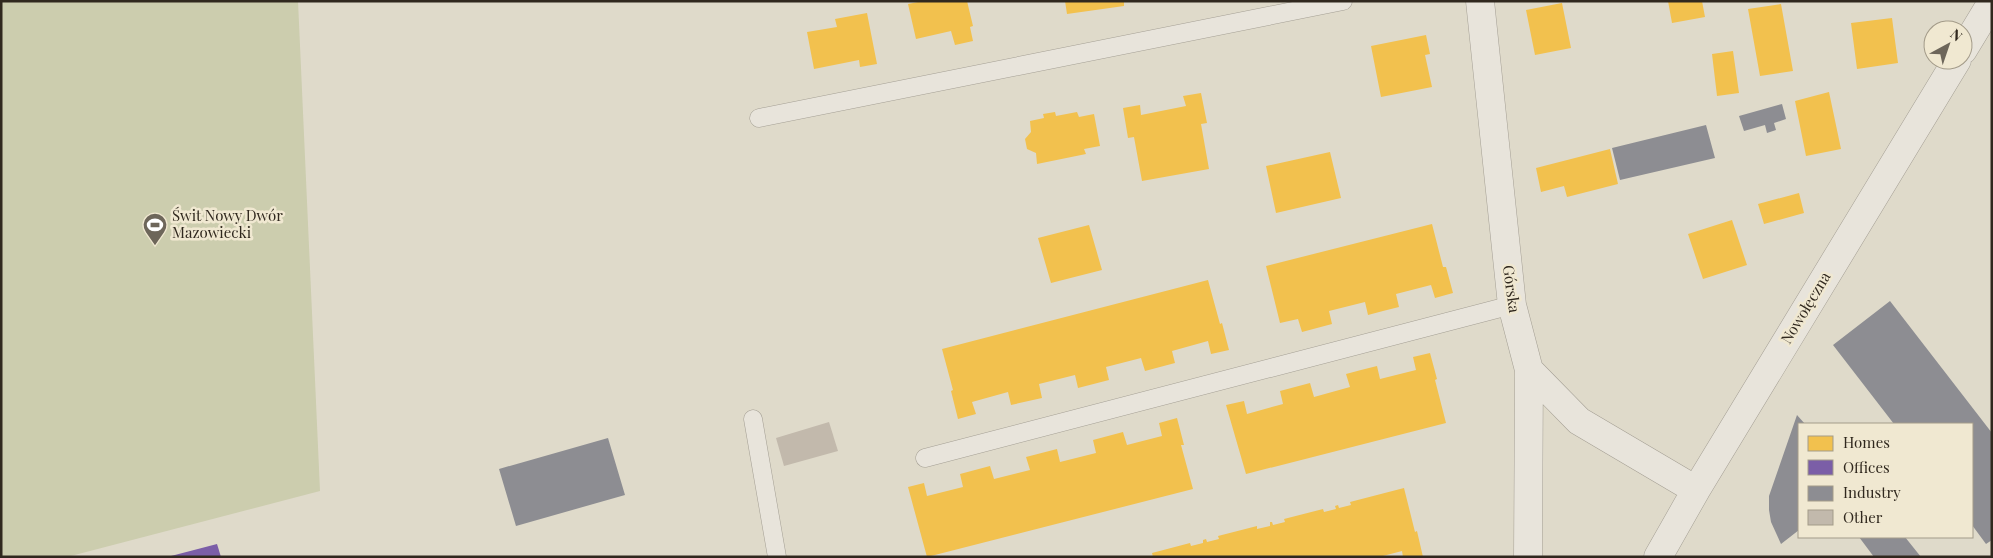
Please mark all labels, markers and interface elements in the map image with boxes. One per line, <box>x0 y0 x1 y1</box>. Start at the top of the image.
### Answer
north arrow <box>1923 20 1973 70</box>
text: N <box>1947 24 1967 45</box>
place label: Świt Nowy Dwór Mazowiecki <box>172 205 283 242</box>
sports icon: Świt Nowy Dwór Mazowiecki <box>142 212 168 246</box>
street label: Górska <box>1499 264 1525 314</box>
street label: Nowołęczna <box>1776 267 1835 347</box>
legend <box>1798 423 1973 538</box>
text: Homes <box>1843 432 1890 452</box>
text: Offices <box>1843 457 1890 477</box>
text: Industry <box>1843 482 1901 502</box>
text: Other <box>1843 507 1883 527</box>

